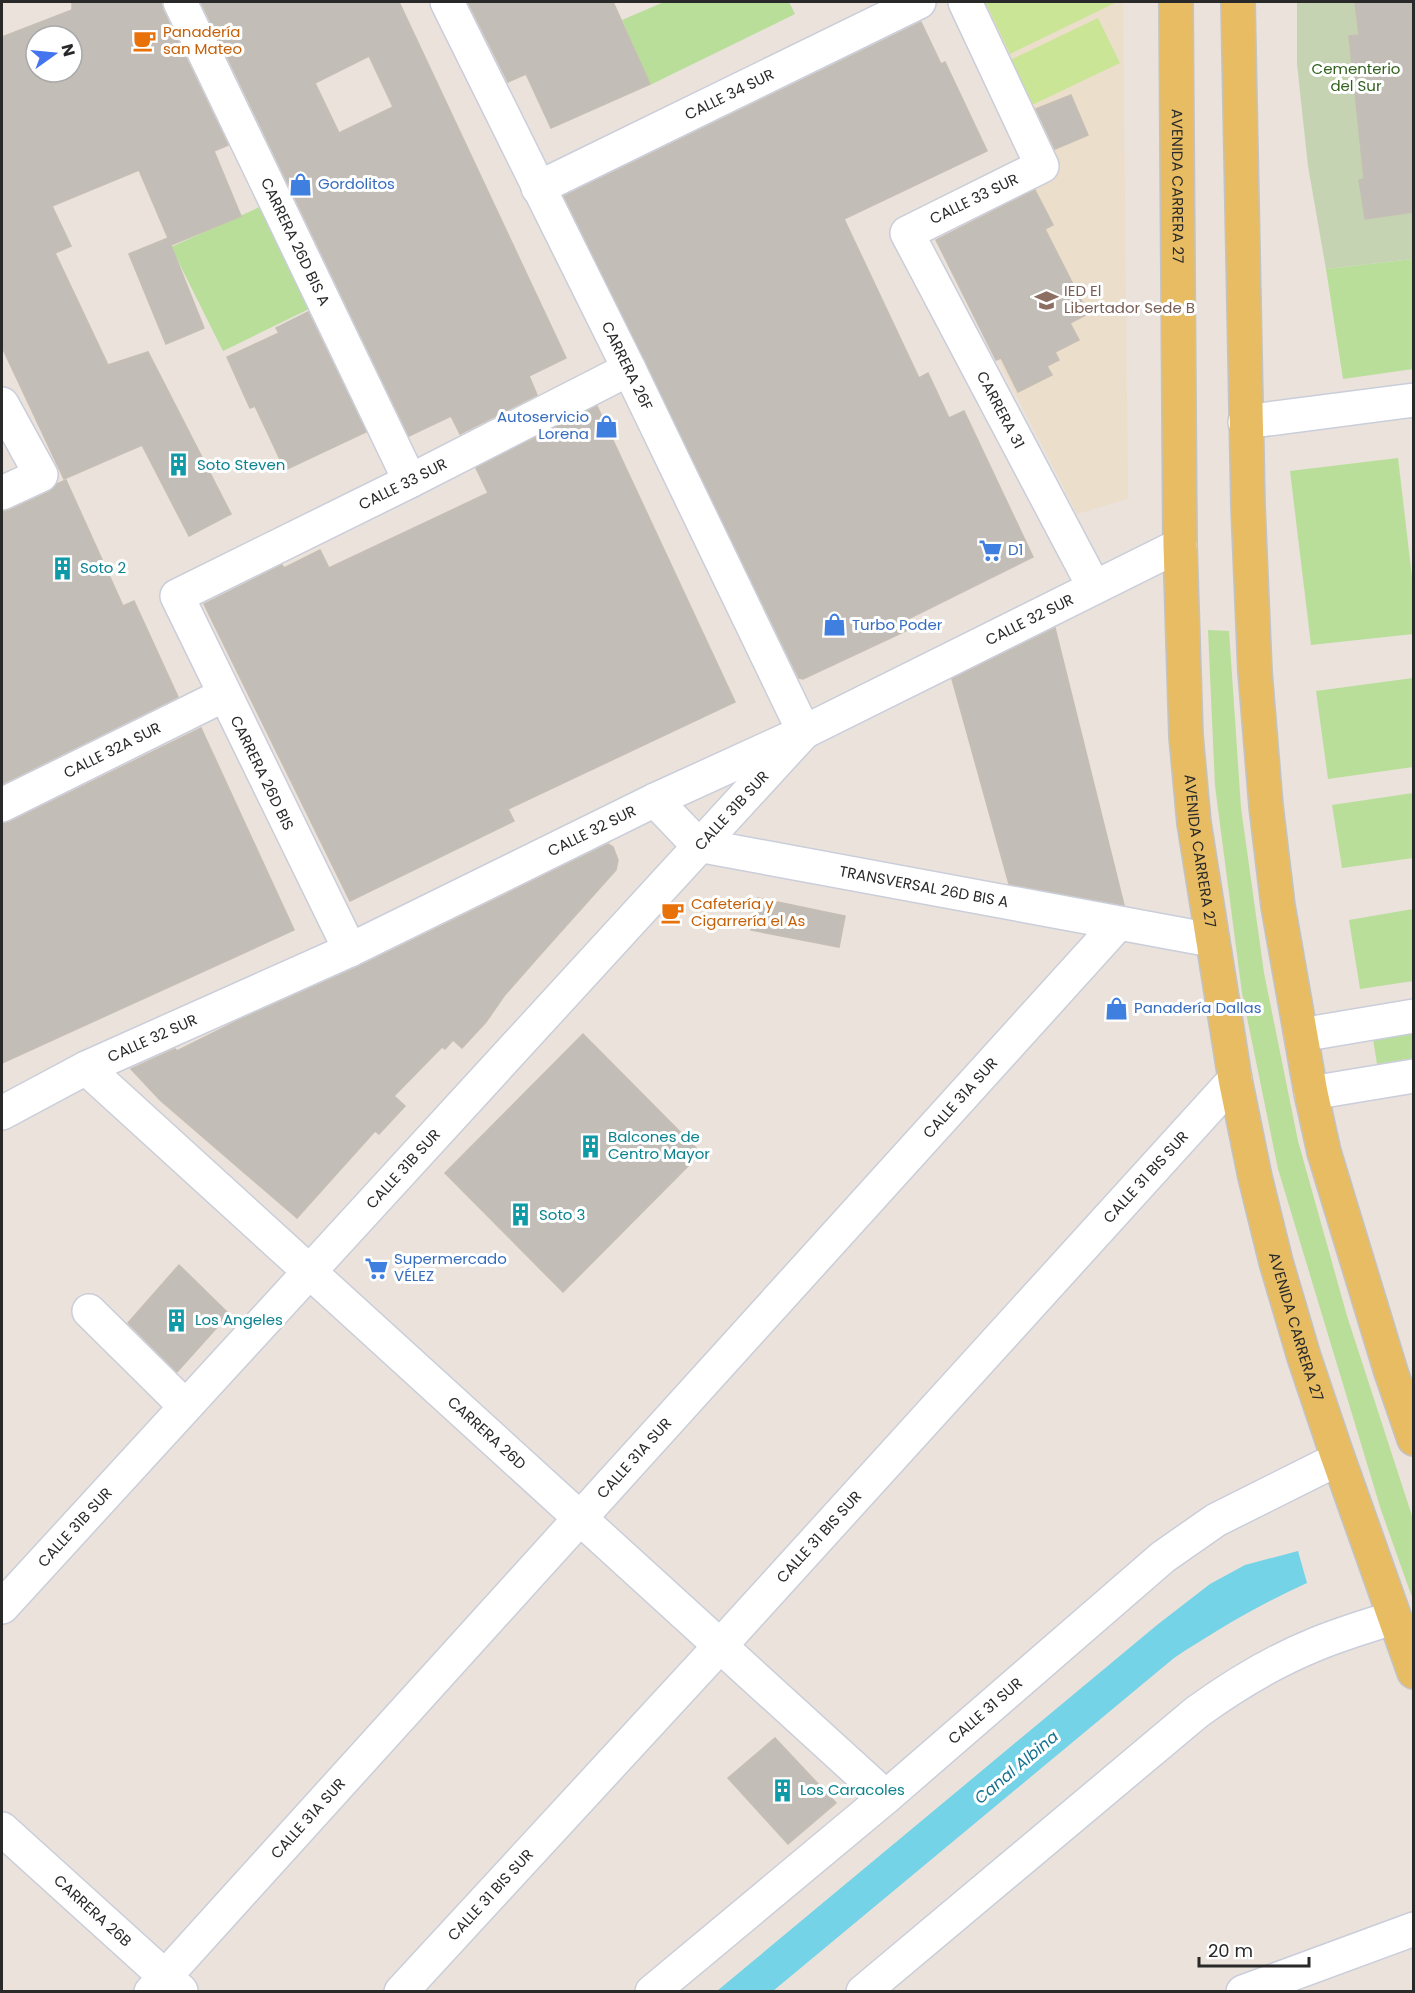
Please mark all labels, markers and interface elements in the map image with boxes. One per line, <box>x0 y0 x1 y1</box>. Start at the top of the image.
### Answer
place label: Panadería san Mateo <box>163 21 242 59</box>
north arrow <box>24 24 84 84</box>
cafe icon: Panadería san Mateo <box>132 28 158 54</box>
text: N <box>55 41 81 59</box>
park label: Cementerio del Sur <box>1312 58 1400 96</box>
street label: CALLE 34 SUR <box>681 63 777 125</box>
street label: AVENIDA CARRERA 27 <box>1167 109 1189 263</box>
street label: CALLE 33 SUR <box>926 168 1022 229</box>
shop icon: Gordolitos <box>287 171 313 197</box>
place label: Gordolitos <box>318 173 395 194</box>
street label: CARRERA 26D BIS A <box>256 174 335 309</box>
place label: IED El Libertador Sede B <box>1064 280 1195 318</box>
school or university icon: IED El Libertador Sede B <box>1033 287 1059 313</box>
street label: CARRERA 26F <box>597 318 658 414</box>
street label: CARRERA 31 <box>972 367 1030 452</box>
place label: Autoservicio Lorena <box>497 406 589 444</box>
shop icon: Autoservicio Lorena <box>594 413 620 439</box>
building icon: Soto Steven <box>166 452 192 478</box>
street label: CALLE 33 SUR <box>355 453 450 515</box>
place label: Soto Steven <box>197 454 285 475</box>
supermarket icon: D1 <box>977 537 1003 563</box>
place label: D1 <box>1008 539 1023 560</box>
building icon: Soto 2 <box>49 555 75 581</box>
place label: Soto 2 <box>80 557 126 578</box>
street label: CALLE 32 SUR <box>982 589 1077 650</box>
shop icon: Turbo Poder <box>821 612 847 638</box>
place label: Turbo Poder <box>852 614 943 635</box>
street label: CARRERA 26D BIS <box>226 712 299 834</box>
street label: CALLE 32A SUR <box>60 717 164 783</box>
street label: CALLE 31B SUR <box>689 766 773 855</box>
street label: AVENIDA CARRERA 27 <box>1180 773 1222 929</box>
street label: CALLE 32 SUR <box>544 800 639 861</box>
street label: TRANSVERSAL 26D BIS A <box>838 860 1010 912</box>
place label: Cafetería y Cigarrería el As <box>691 893 806 931</box>
cafe icon: Cafetería y Cigarrería el As <box>660 900 686 926</box>
shop icon: Panadería Dallas <box>1103 995 1129 1021</box>
place label: Panadería Dallas <box>1134 997 1262 1018</box>
street label: CALLE 32 SUR <box>104 1009 200 1067</box>
street label: CALLE 31A SUR <box>918 1053 1002 1143</box>
street label: CALLE 31B SUR <box>361 1124 445 1213</box>
place label: Balcones de Centro Mayor <box>608 1126 710 1164</box>
street label: CALLE 31 BIS SUR <box>1098 1126 1193 1228</box>
building icon: Balcones de Centro Mayor <box>577 1133 603 1159</box>
building icon: Soto 3 <box>508 1202 534 1228</box>
place label: Soto 3 <box>539 1204 585 1225</box>
place label: Supermercado VÉLEZ <box>394 1248 507 1286</box>
street label: AVENIDA CARRERA 27 <box>1264 1250 1329 1404</box>
supermarket icon: Supermercado VÉLEZ <box>363 1255 389 1281</box>
building icon: Los Angeles <box>164 1307 190 1333</box>
place label: Los Angeles <box>195 1309 283 1330</box>
street label: CARRERA 26D <box>443 1391 531 1474</box>
street label: CALLE 31A SUR <box>592 1413 676 1503</box>
street label: CALLE 31B SUR <box>33 1483 117 1572</box>
street label: CALLE 31 BIS SUR <box>771 1486 866 1587</box>
street label: CALLE 31 SUR <box>943 1672 1027 1749</box>
water label: Canal Albina <box>969 1725 1063 1809</box>
street label: CALLE 31A SUR <box>266 1773 350 1863</box>
building icon: Los Caracoles <box>769 1777 795 1803</box>
place label: Los Caracoles <box>800 1779 905 1800</box>
street label: CALLE 31 BIS SUR <box>442 1844 538 1945</box>
street label: CARRERA 26B <box>49 1870 136 1951</box>
scale bar <box>1199 1930 1308 1968</box>
text: 20 m <box>1208 1938 1253 1963</box>

